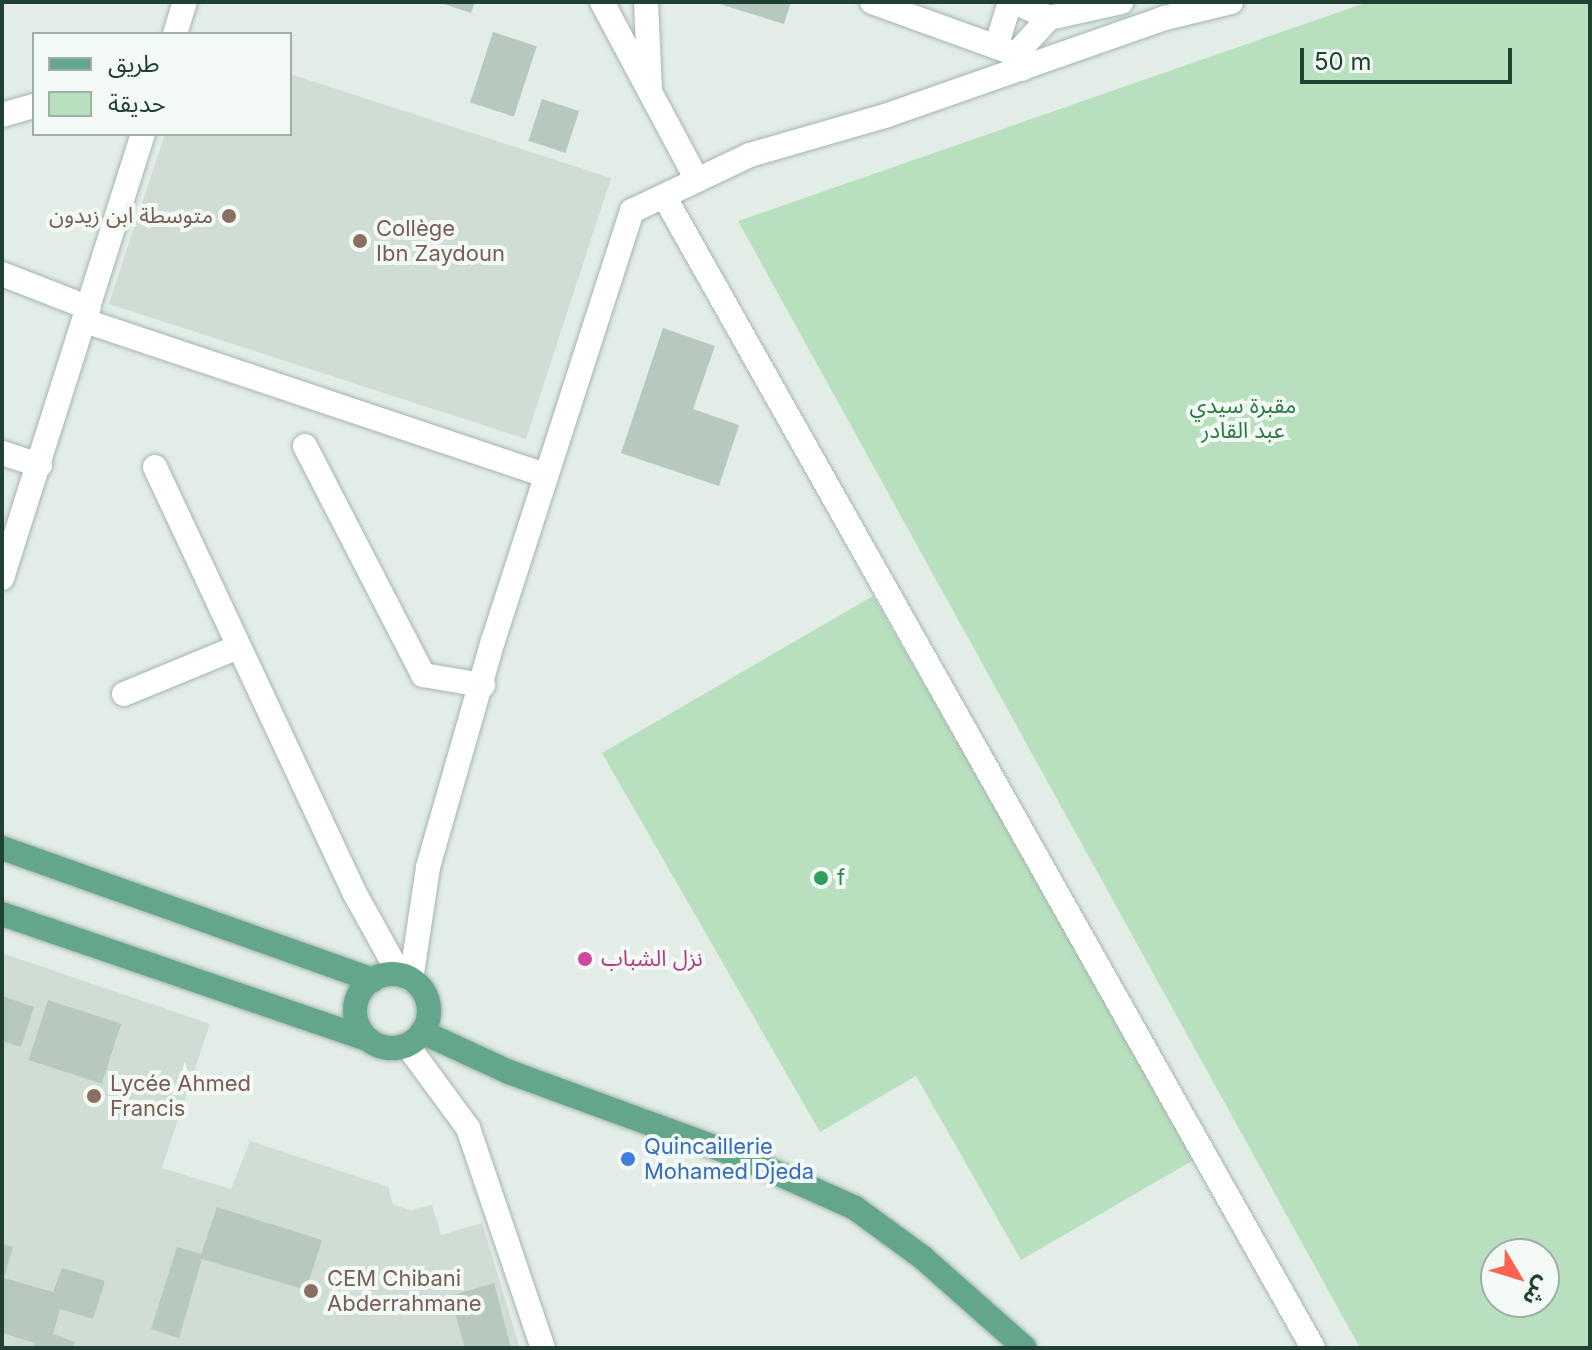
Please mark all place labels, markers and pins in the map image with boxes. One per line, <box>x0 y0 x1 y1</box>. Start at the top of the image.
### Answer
place label: متوسطة ابن زيدون <box>49 203 213 229</box>
marker: متوسطة ابن زيدون <box>220 207 238 225</box>
place label: Collège Ibn Zaydoun <box>376 215 505 266</box>
marker: Collège Ibn Zaydoun <box>351 232 369 250</box>
place label: f <box>837 865 845 891</box>
marker: f <box>812 869 830 887</box>
place label: نزل الشباب <box>601 946 703 972</box>
marker: نزل الشباب <box>576 950 594 968</box>
place label: Lycée Ahmed Francis <box>110 1070 251 1122</box>
marker: Lycée Ahmed Francis <box>85 1087 103 1105</box>
place label: Quincaillerie Mohamed Djeda <box>644 1133 814 1184</box>
marker: Quincaillerie Mohamed Djeda <box>619 1150 637 1168</box>
place label: CEM Chibani Abderrahmane <box>327 1265 482 1316</box>
marker: CEM Chibani Abderrahmane <box>302 1282 320 1300</box>

